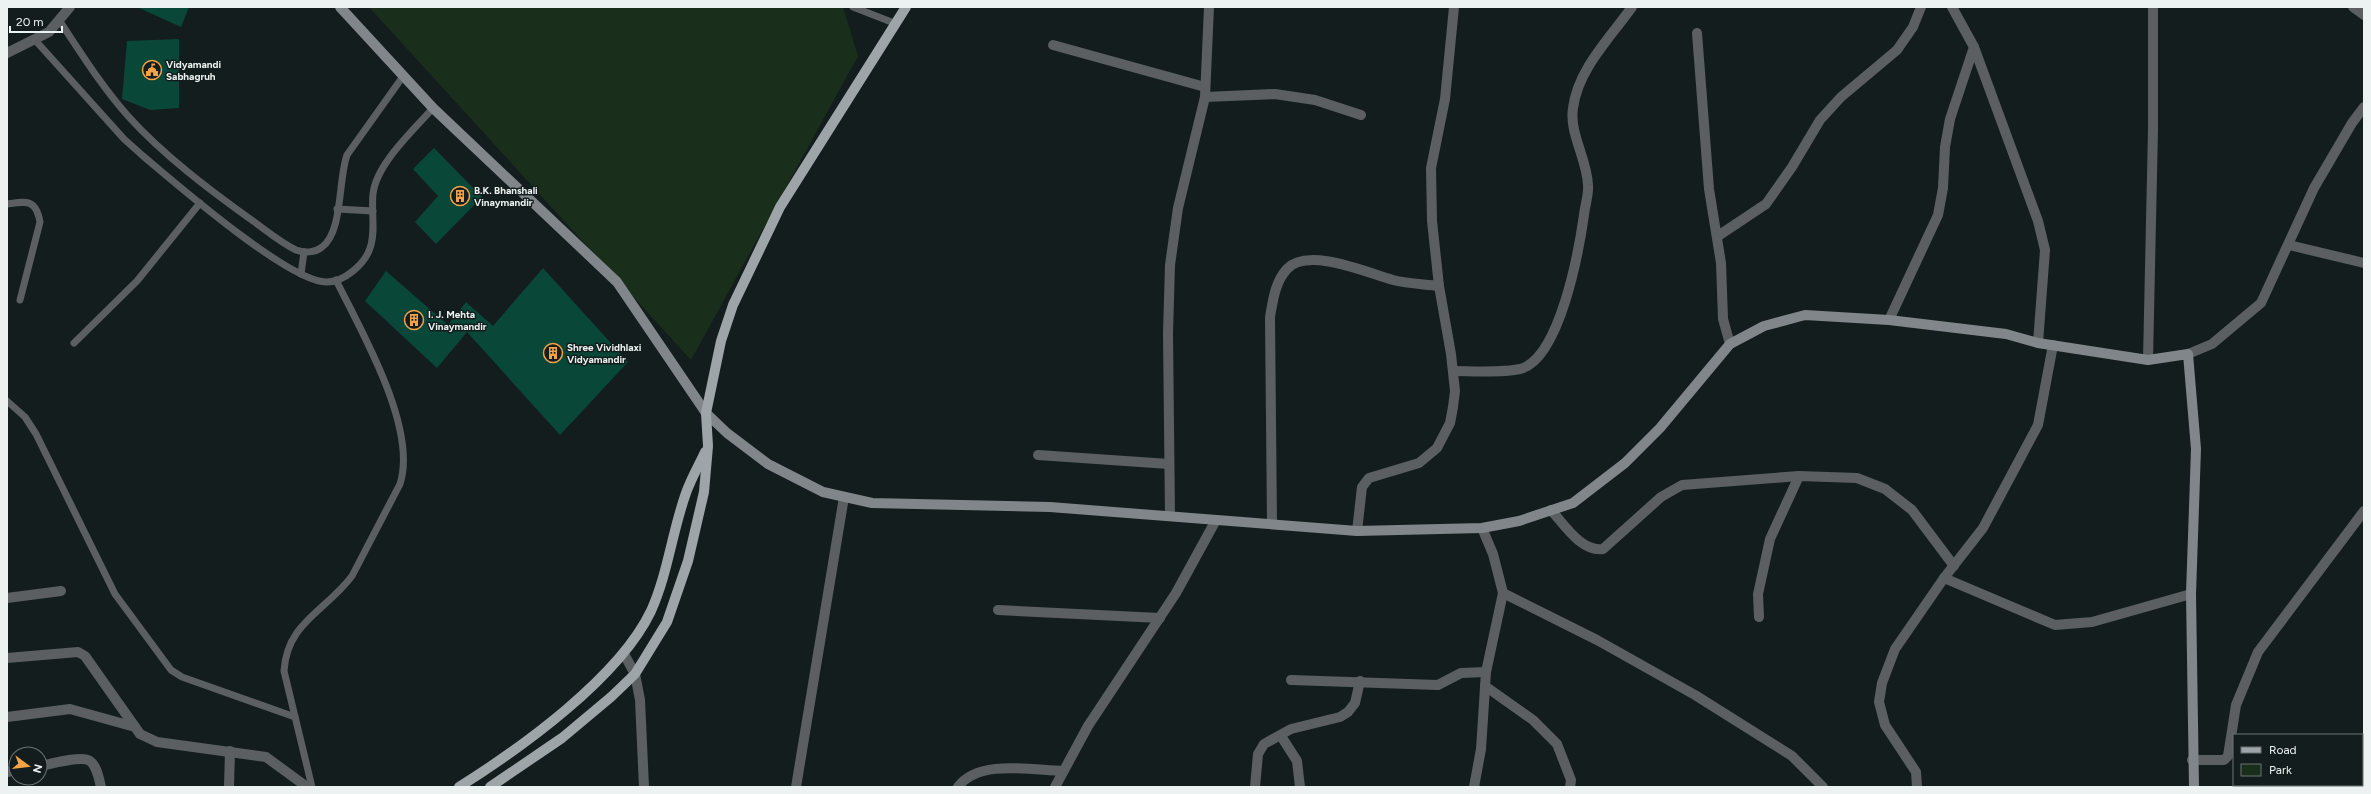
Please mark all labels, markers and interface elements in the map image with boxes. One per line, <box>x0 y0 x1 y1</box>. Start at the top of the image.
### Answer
scale bar <box>10 8 62 34</box>
text: 20 m <box>16 15 44 29</box>
place label: Vidyamandi Sabhagruh <box>166 58 221 83</box>
public building icon: Vidyamandi Sabhagruh <box>141 59 163 81</box>
place label: B.K. Bhanshali Vinaymandir <box>474 184 538 209</box>
building icon: B.K. Bhanshali Vinaymandir <box>449 185 471 207</box>
place label: I. J. Mehta Vinaymandir <box>428 308 487 333</box>
building icon: I. J. Mehta Vinaymandir <box>403 309 425 331</box>
place label: Shree Vividhlaxi Vidyamandir <box>567 341 642 366</box>
building icon: Shree Vividhlaxi Vidyamandir <box>542 342 564 364</box>
legend <box>2233 734 2363 786</box>
text: Road <box>2269 743 2297 757</box>
north arrow <box>8 746 48 786</box>
text: N <box>30 763 45 774</box>
text: Park <box>2269 763 2292 777</box>

